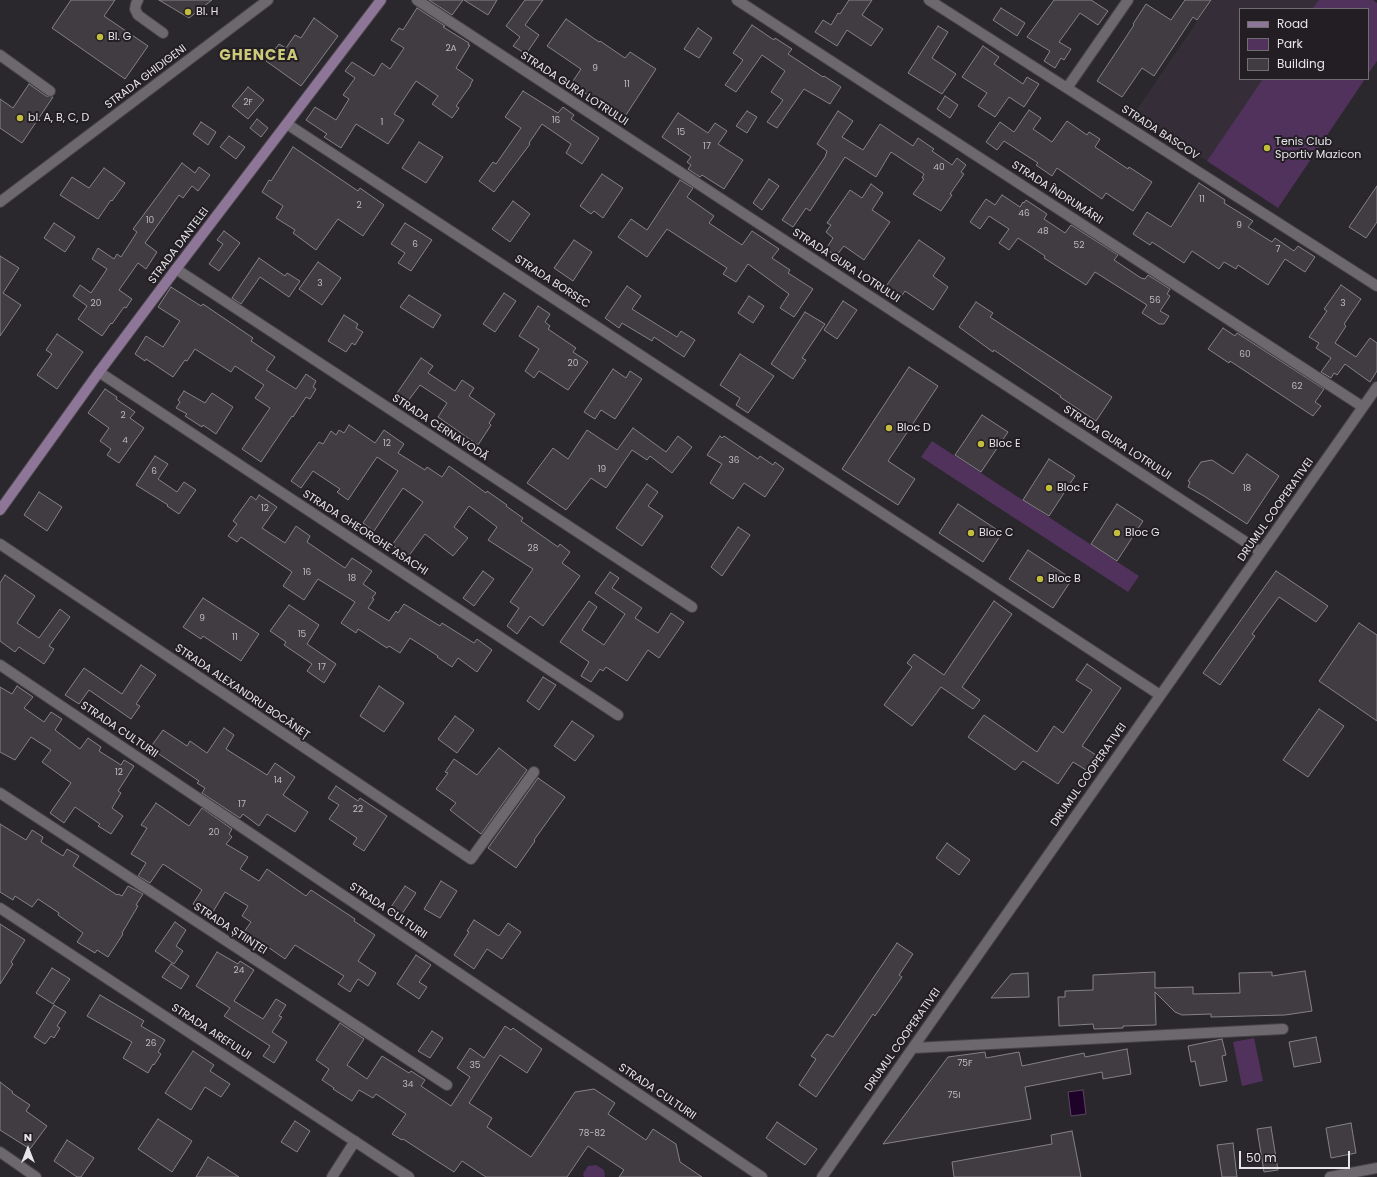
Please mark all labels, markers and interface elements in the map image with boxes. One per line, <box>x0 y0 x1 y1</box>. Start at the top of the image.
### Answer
place label: Bl. H <box>196 5 218 19</box>
marker: Bl. H <box>183 7 193 17</box>
legend <box>1239 8 1369 80</box>
text: Road <box>1277 15 1308 32</box>
place label: Bl. G <box>108 30 131 44</box>
marker: Bl. G <box>95 32 105 42</box>
text: Park <box>1277 35 1303 52</box>
street label: STRADA GHIDIGENI <box>103 42 189 112</box>
house number: 2A <box>445 44 457 54</box>
district label: GHENCEA <box>219 47 299 65</box>
street label: STRADA GURA LOTRULUI <box>518 49 630 129</box>
text: Building <box>1277 55 1325 72</box>
house number: 9 <box>592 64 598 74</box>
house number: 11 <box>624 80 630 90</box>
house number: 2F <box>243 98 253 108</box>
street label: STRADA BASCOV <box>1119 103 1201 163</box>
place label: bl. A, B, C, D <box>28 111 89 125</box>
marker: bl. A, B, C, D <box>15 113 25 123</box>
house number: 16 <box>552 116 560 126</box>
house number: 1 <box>381 118 383 128</box>
house number: 15 <box>677 128 685 138</box>
place label: Tenis Club Sportiv Mazicon <box>1275 135 1361 161</box>
house number: 17 <box>703 142 711 152</box>
marker: Tenis Club Sportiv Mazicon <box>1262 143 1272 153</box>
street label: STRADA ÎNDRUMĂRII <box>1009 159 1105 227</box>
house number: 40 <box>933 163 945 173</box>
house number: 11 <box>1199 195 1205 205</box>
house number: 2 <box>356 201 362 211</box>
street label: STRADA DANTELEI <box>146 205 212 287</box>
house number: 46 <box>1018 209 1030 219</box>
house number: 10 <box>146 216 154 226</box>
house number: 9 <box>1236 221 1242 231</box>
street label: STRADA GURA LOTRULUI <box>790 226 902 306</box>
house number: 48 <box>1037 227 1049 237</box>
house number: 6 <box>412 240 418 250</box>
house number: 52 <box>1074 241 1084 251</box>
house number: 7 <box>1276 245 1280 255</box>
street label: STRADA BORSEC <box>512 253 592 311</box>
house number: 3 <box>317 279 323 289</box>
house number: 56 <box>1149 296 1161 306</box>
house number: 20 <box>91 299 101 309</box>
house number: 3 <box>1340 299 1346 309</box>
house number: 60 <box>1239 350 1251 360</box>
house number: 20 <box>568 359 578 369</box>
house number: 62 <box>1292 382 1302 392</box>
street label: STRADA CERNAVODĂ <box>389 392 491 464</box>
street label: STRADA GURA LOTRULUI <box>1061 403 1173 483</box>
house number: 2 <box>120 411 126 421</box>
place label: Bloc D <box>897 421 931 435</box>
marker: Bloc D <box>884 423 894 433</box>
house number: 4 <box>122 436 128 446</box>
place label: Bloc E <box>989 437 1021 451</box>
house number: 12 <box>383 439 391 449</box>
marker: Bloc E <box>976 439 986 449</box>
house number: 36 <box>728 456 740 466</box>
street label: DRUMUL COOPERATIVEI <box>1235 456 1317 564</box>
house number: 19 <box>598 465 606 475</box>
house number: 6 <box>151 467 157 477</box>
place label: Bloc F <box>1057 481 1089 495</box>
marker: Bloc F <box>1044 483 1054 493</box>
house number: 18 <box>1243 484 1251 494</box>
street label: STRADA GHEORGHE ASACHI <box>300 488 430 578</box>
house number: 12 <box>261 504 269 514</box>
place label: Bloc C <box>979 526 1014 540</box>
place label: Bloc G <box>1125 526 1160 540</box>
marker: Bloc C <box>966 528 976 538</box>
marker: Bloc G <box>1112 528 1122 538</box>
house number: 28 <box>528 544 538 554</box>
house number: 16 <box>303 568 311 578</box>
place label: Bloc B <box>1048 572 1081 586</box>
house number: 18 <box>348 574 356 584</box>
marker: Bloc B <box>1035 574 1045 584</box>
house number: 9 <box>199 614 205 624</box>
house number: 15 <box>298 630 306 640</box>
house number: 11 <box>232 633 238 643</box>
street label: STRADA ALEXANDRU BOCĂNEȚ <box>172 642 312 742</box>
house number: 17 <box>318 663 326 673</box>
street label: STRADA CULTURII <box>78 699 160 761</box>
street label: DRUMUL COOPERATIVEI <box>1048 721 1130 829</box>
house number: 12 <box>115 768 123 778</box>
house number: 14 <box>274 776 282 786</box>
house number: 17 <box>238 800 246 810</box>
house number: 22 <box>353 805 363 815</box>
house number: 20 <box>209 828 219 838</box>
street label: STRADA CULTURII <box>347 880 429 942</box>
street label: STRADA ȘTIINȚEI <box>191 900 269 958</box>
house number: 24 <box>234 966 244 976</box>
street label: DRUMUL COOPERATIVEI <box>862 986 944 1094</box>
street label: STRADA AREFULUI <box>169 1001 253 1063</box>
house number: 26 <box>146 1039 156 1049</box>
house number: 75F <box>957 1059 973 1069</box>
house number: 35 <box>470 1061 480 1071</box>
street label: STRADA CULTURII <box>616 1061 698 1123</box>
house number: 34 <box>403 1080 413 1090</box>
house number: 75I <box>948 1091 960 1101</box>
north arrow <box>8 1129 48 1169</box>
text: N <box>24 1129 32 1145</box>
house number: 78-82 <box>579 1129 605 1139</box>
scale bar <box>1241 1143 1352 1169</box>
text: 50 m <box>1246 1149 1277 1166</box>

